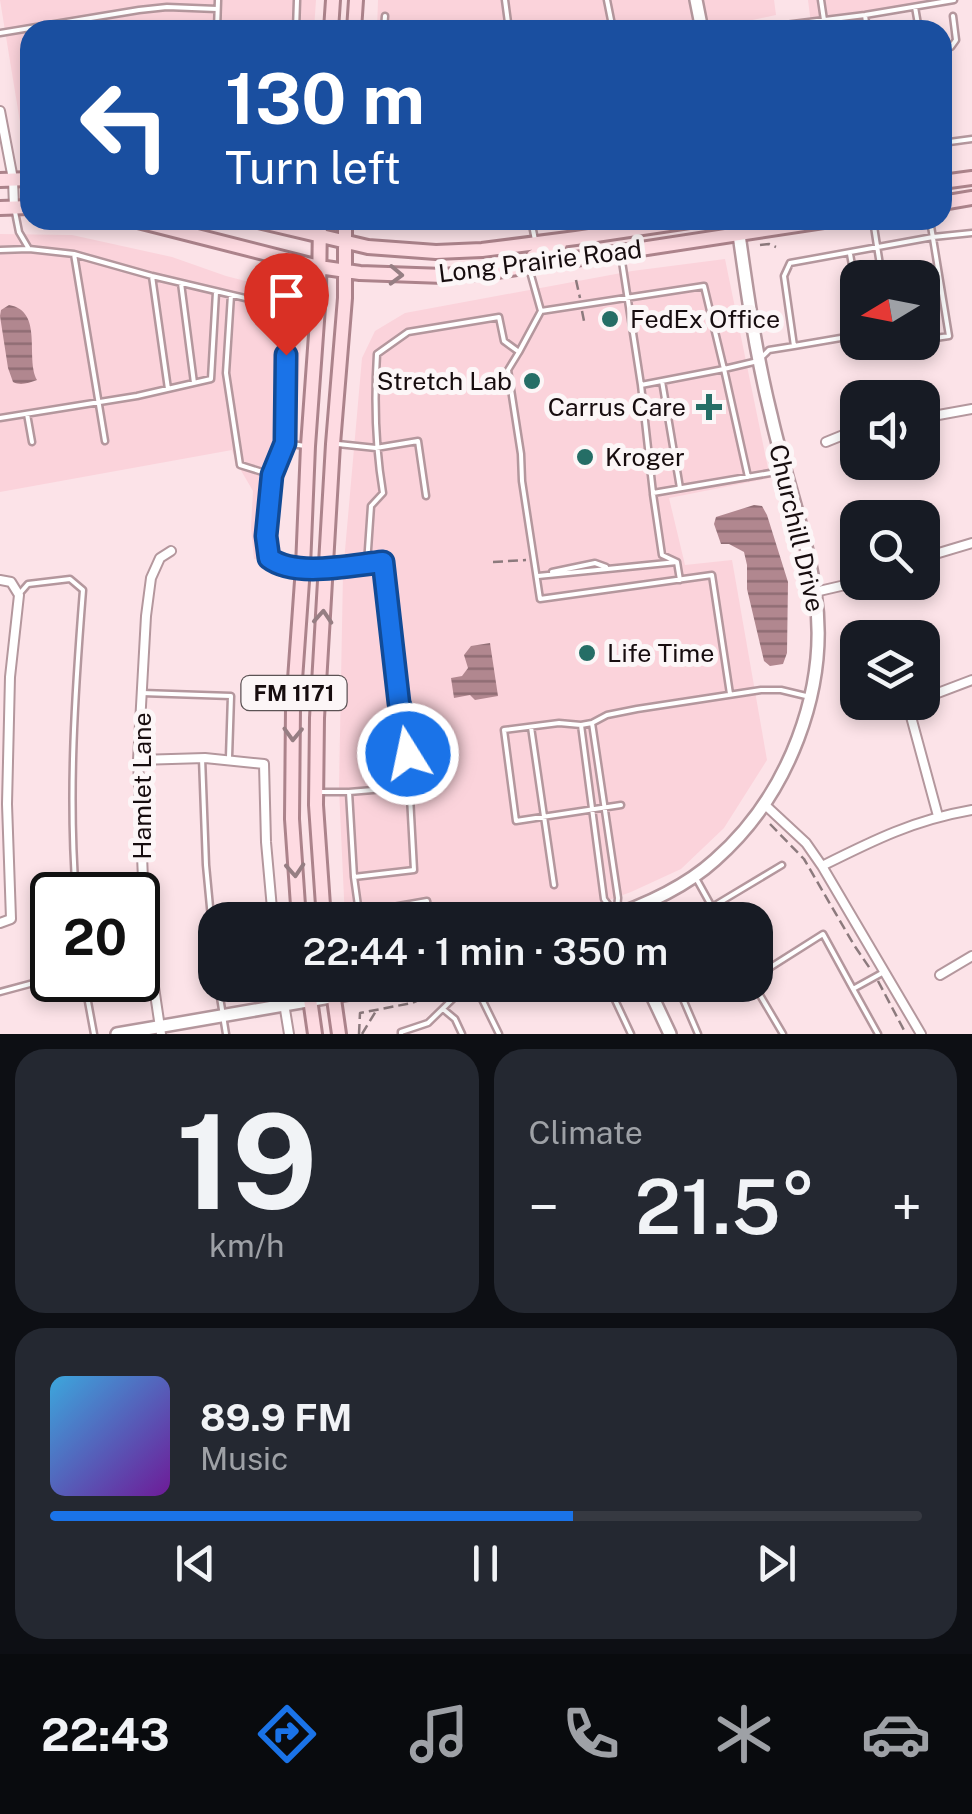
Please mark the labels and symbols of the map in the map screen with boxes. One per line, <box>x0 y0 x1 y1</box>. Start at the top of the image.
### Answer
street label: Long Prairie Road <box>437 234 643 288</box>
pin <box>244 253 329 356</box>
north arrow <box>840 260 940 360</box>
one-way arrow <box>389 264 405 285</box>
place label: FedEx Office <box>630 304 780 334</box>
marker: FedEx Office <box>599 308 621 330</box>
place label: Stretch Lab <box>377 366 512 396</box>
marker: Stretch Lab <box>521 370 543 392</box>
place label: Carrus Care <box>548 392 686 422</box>
marker: Carrus Care <box>696 394 722 420</box>
street label: Churchill Drive <box>763 441 831 615</box>
place label: Kroger <box>605 442 685 472</box>
marker: Kroger <box>574 446 596 468</box>
one-way arrow <box>312 608 333 624</box>
place label: Life Time <box>607 638 714 668</box>
marker: Life Time <box>576 642 598 664</box>
road number: FM 1171 <box>242 676 346 710</box>
position arrow <box>356 702 460 806</box>
street label: Hamlet Lane <box>127 712 157 860</box>
one-way arrow <box>282 727 303 743</box>
one-way arrow <box>284 862 305 878</box>
speed limit sign: 20 <box>30 872 160 1002</box>

